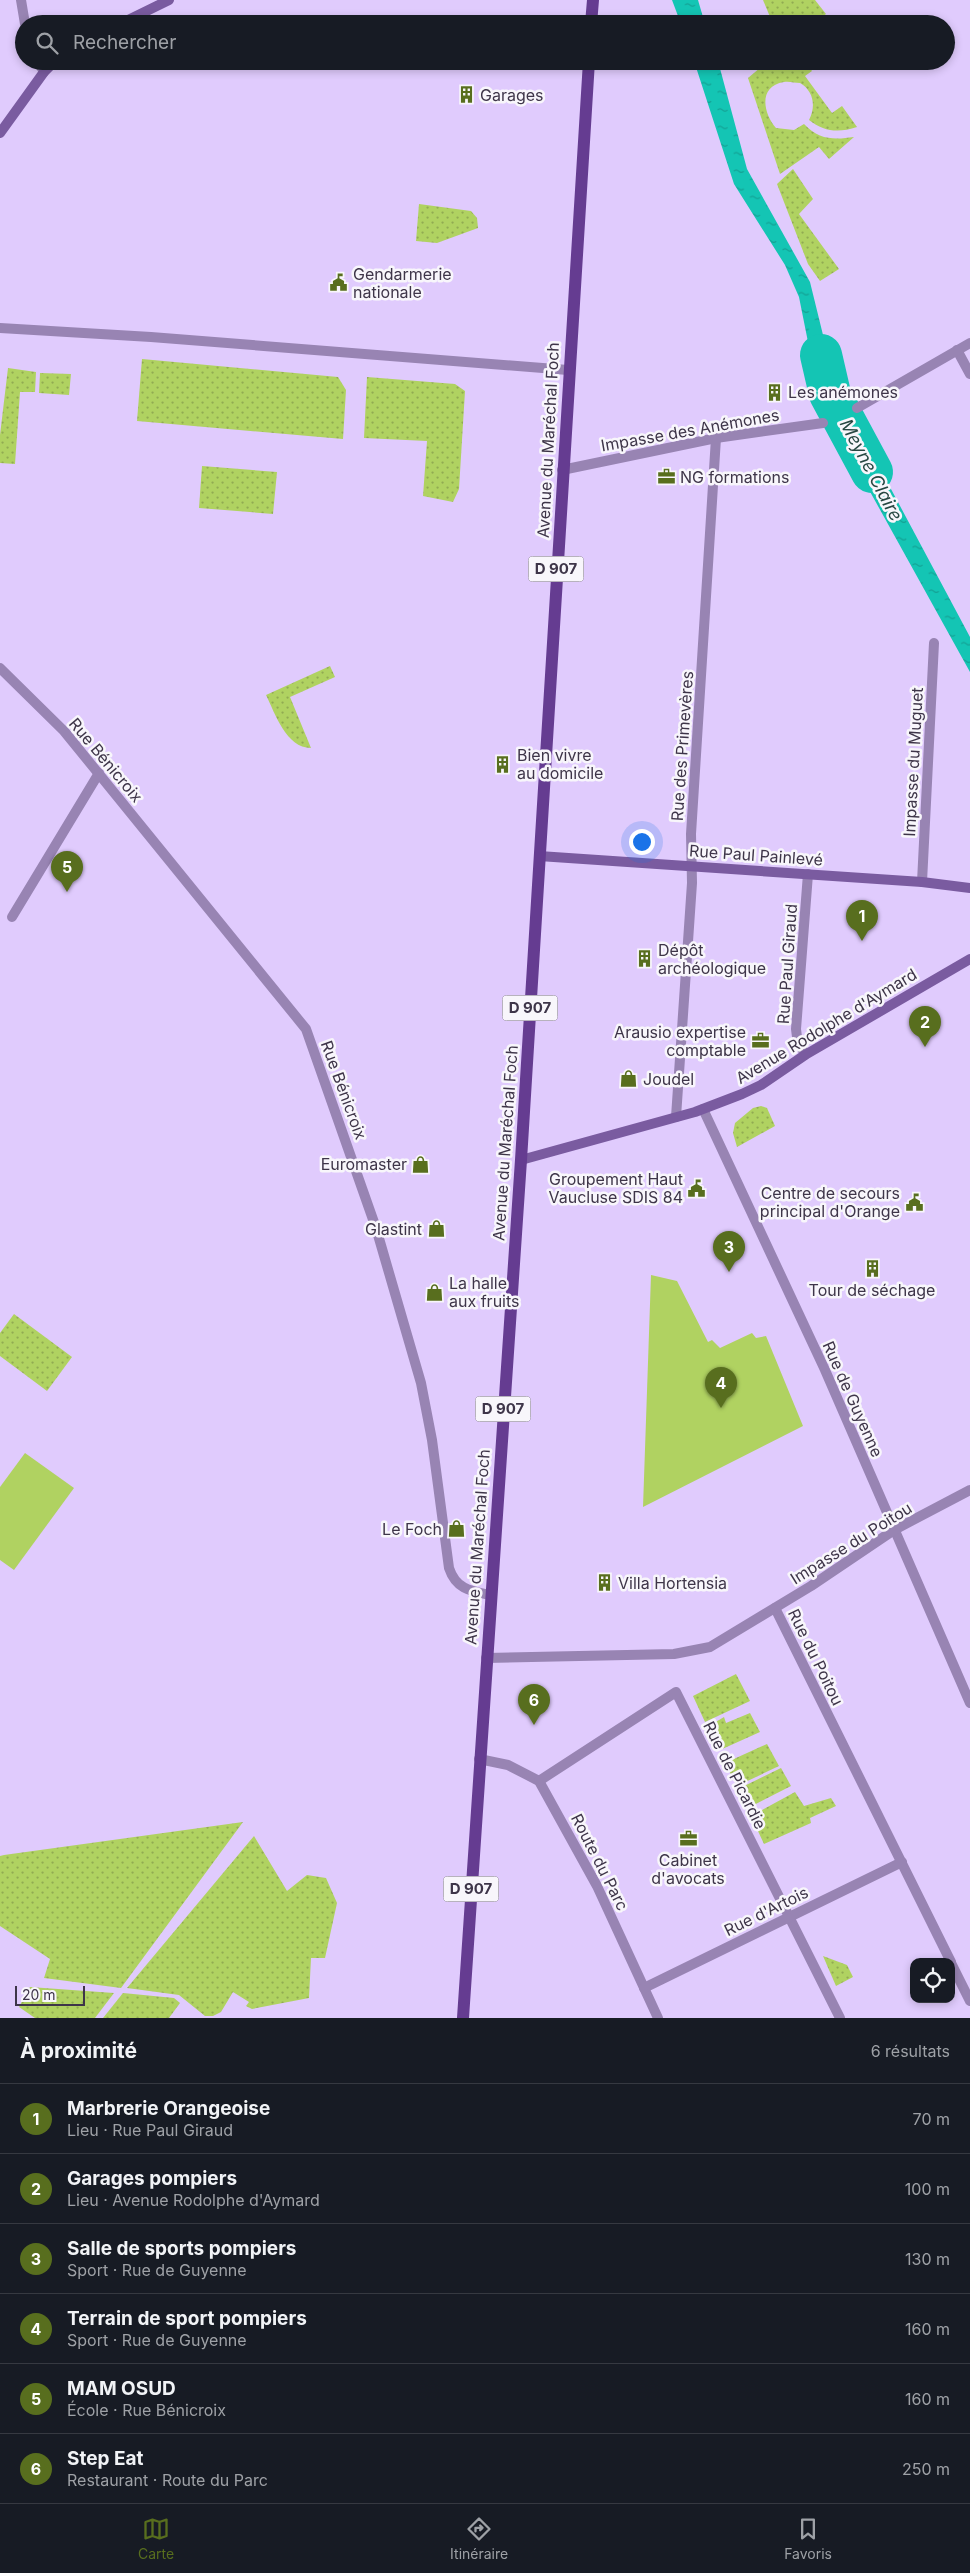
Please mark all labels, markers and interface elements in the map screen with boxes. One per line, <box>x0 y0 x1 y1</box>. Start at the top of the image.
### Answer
search box <box>15 15 955 70</box>
icon: search <box>33 29 61 57</box>
text: Rechercher <box>73 31 176 54</box>
building icon: Garages <box>456 85 476 105</box>
place label: Garages <box>480 85 544 105</box>
place label: Gendarmerie nationale <box>353 264 452 302</box>
public building icon: Gendarmerie nationale <box>329 273 349 293</box>
street label: Avenue du Maréchal Foch <box>533 342 563 538</box>
building icon: Les anémones <box>764 382 784 402</box>
place label: Les anémones <box>788 382 898 402</box>
street label: Impasse des Anémones <box>599 404 781 456</box>
water label: Meyne Claire <box>836 415 907 524</box>
office icon: NG formations <box>656 467 676 487</box>
place label: NG formations <box>680 467 789 487</box>
road number: D 907 <box>528 556 584 582</box>
street label: Rue des Primevères <box>667 670 697 822</box>
street label: Impasse du Muguet <box>899 687 927 837</box>
street label: Rue Bénicroix <box>65 714 147 806</box>
place label: Bien vivre au domicile <box>517 745 603 783</box>
building icon: Bien vivre au domicile <box>493 754 513 774</box>
your location <box>629 829 655 855</box>
street label: Rue Paul Painlevé <box>688 840 824 870</box>
pin: 5 <box>51 851 83 892</box>
pin: 1 <box>846 900 878 941</box>
street label: Rue Paul Giraud <box>773 903 801 1025</box>
place label: Dépôt archéologique <box>658 940 766 978</box>
building icon: Dépôt archéologique <box>634 949 654 969</box>
street label: Avenue Rodolphe d'Aymard <box>732 964 920 1088</box>
road number: D 907 <box>502 996 558 1020</box>
pin: 2 <box>909 1006 941 1047</box>
place label: Arausio expertise comptable <box>614 1022 746 1060</box>
office icon: Arausio expertise comptable <box>750 1031 770 1051</box>
street label: Rue Bénicroix <box>317 1038 371 1142</box>
street label: Avenue du Maréchal Foch <box>488 1045 522 1241</box>
shop icon: Joudel <box>619 1069 639 1089</box>
place label: Joudel <box>643 1069 694 1089</box>
place label: Euromaster <box>321 1154 407 1174</box>
shop icon: Euromaster <box>411 1154 431 1174</box>
place label: Groupement Haut Vaucluse SDIS 84 <box>548 1169 683 1207</box>
public building icon: Groupement Haut Vaucluse SDIS 84 <box>687 1178 707 1198</box>
place label: Centre de secours principal d'Orange <box>760 1183 900 1221</box>
public building icon: Centre de secours principal d'Orange <box>904 1192 924 1212</box>
place label: Glastint <box>365 1219 422 1239</box>
shop icon: Glastint <box>426 1219 446 1239</box>
pin: 3 <box>713 1231 745 1272</box>
building icon: Tour de séchage <box>862 1258 882 1278</box>
place label: La halle aux fruits <box>449 1273 519 1311</box>
place label: Tour de séchage <box>809 1280 935 1300</box>
shop icon: La halle aux fruits <box>425 1282 445 1302</box>
street label: Rue de Guyenne <box>818 1338 888 1460</box>
pin: 4 <box>705 1367 737 1408</box>
road number: D 907 <box>476 1396 530 1422</box>
street label: Avenue du Maréchal Foch <box>460 1449 494 1645</box>
street label: Impasse du Poitou <box>787 1498 915 1588</box>
place label: Le Foch <box>382 1519 442 1539</box>
shop icon: Le Foch <box>446 1519 466 1539</box>
building icon: Villa Hortensia <box>594 1573 614 1593</box>
place label: Villa Hortensia <box>618 1573 727 1593</box>
street label: Rue du Poitou <box>784 1605 848 1709</box>
pin: 6 <box>518 1684 550 1725</box>
street label: Rue de Picardie <box>699 1718 771 1832</box>
street label: Route du Parc <box>567 1810 633 1914</box>
office icon: Cabinet d'avocats <box>678 1828 698 1848</box>
place label: Cabinet d'avocats <box>651 1850 725 1888</box>
road number: D 907 <box>444 1876 498 1902</box>
street label: Rue d'Artois <box>721 1882 811 1940</box>
map controls <box>910 1958 955 2003</box>
button: locate <box>910 1958 955 2003</box>
scale bar <box>15 1983 85 2006</box>
text: 20 m <box>22 1986 56 2003</box>
text: À proximité <box>20 2038 137 2063</box>
text: 6 résultats <box>871 2041 950 2061</box>
text: Marbrerie Orangeoise <box>67 2097 270 2120</box>
text: 1 <box>33 2109 39 2129</box>
text: 70 m <box>913 2109 950 2129</box>
text: Lieu · Rue Paul Giraud <box>67 2120 233 2140</box>
text: Garages pompiers <box>67 2167 237 2190</box>
text: 2 <box>31 2179 41 2199</box>
text: 100 m <box>905 2179 950 2199</box>
text: Lieu · Avenue Rodolphe d'Aymard <box>67 2190 320 2210</box>
text: Salle de sports pompiers <box>67 2237 297 2260</box>
text: 3 <box>31 2249 41 2269</box>
text: 130 m <box>905 2249 950 2269</box>
text: Sport · Rue de Guyenne <box>67 2260 247 2280</box>
text: Terrain de sport pompiers <box>67 2307 307 2330</box>
text: 4 <box>31 2319 41 2339</box>
text: 160 m <box>905 2319 950 2339</box>
text: Sport · Rue de Guyenne <box>67 2330 247 2350</box>
text: MAM OSUD <box>67 2377 176 2400</box>
text: 5 <box>31 2389 41 2409</box>
text: 160 m <box>905 2389 950 2409</box>
text: École · Rue Bénicroix <box>67 2400 226 2420</box>
text: Step Eat <box>67 2447 144 2470</box>
text: 6 <box>31 2459 41 2479</box>
text: 250 m <box>902 2459 950 2479</box>
text: Restaurant · Route du Parc <box>67 2470 268 2490</box>
tab: Carte <box>138 2515 174 2562</box>
tab: Itinéraire <box>450 2515 508 2562</box>
tab: Favoris <box>784 2515 832 2562</box>

